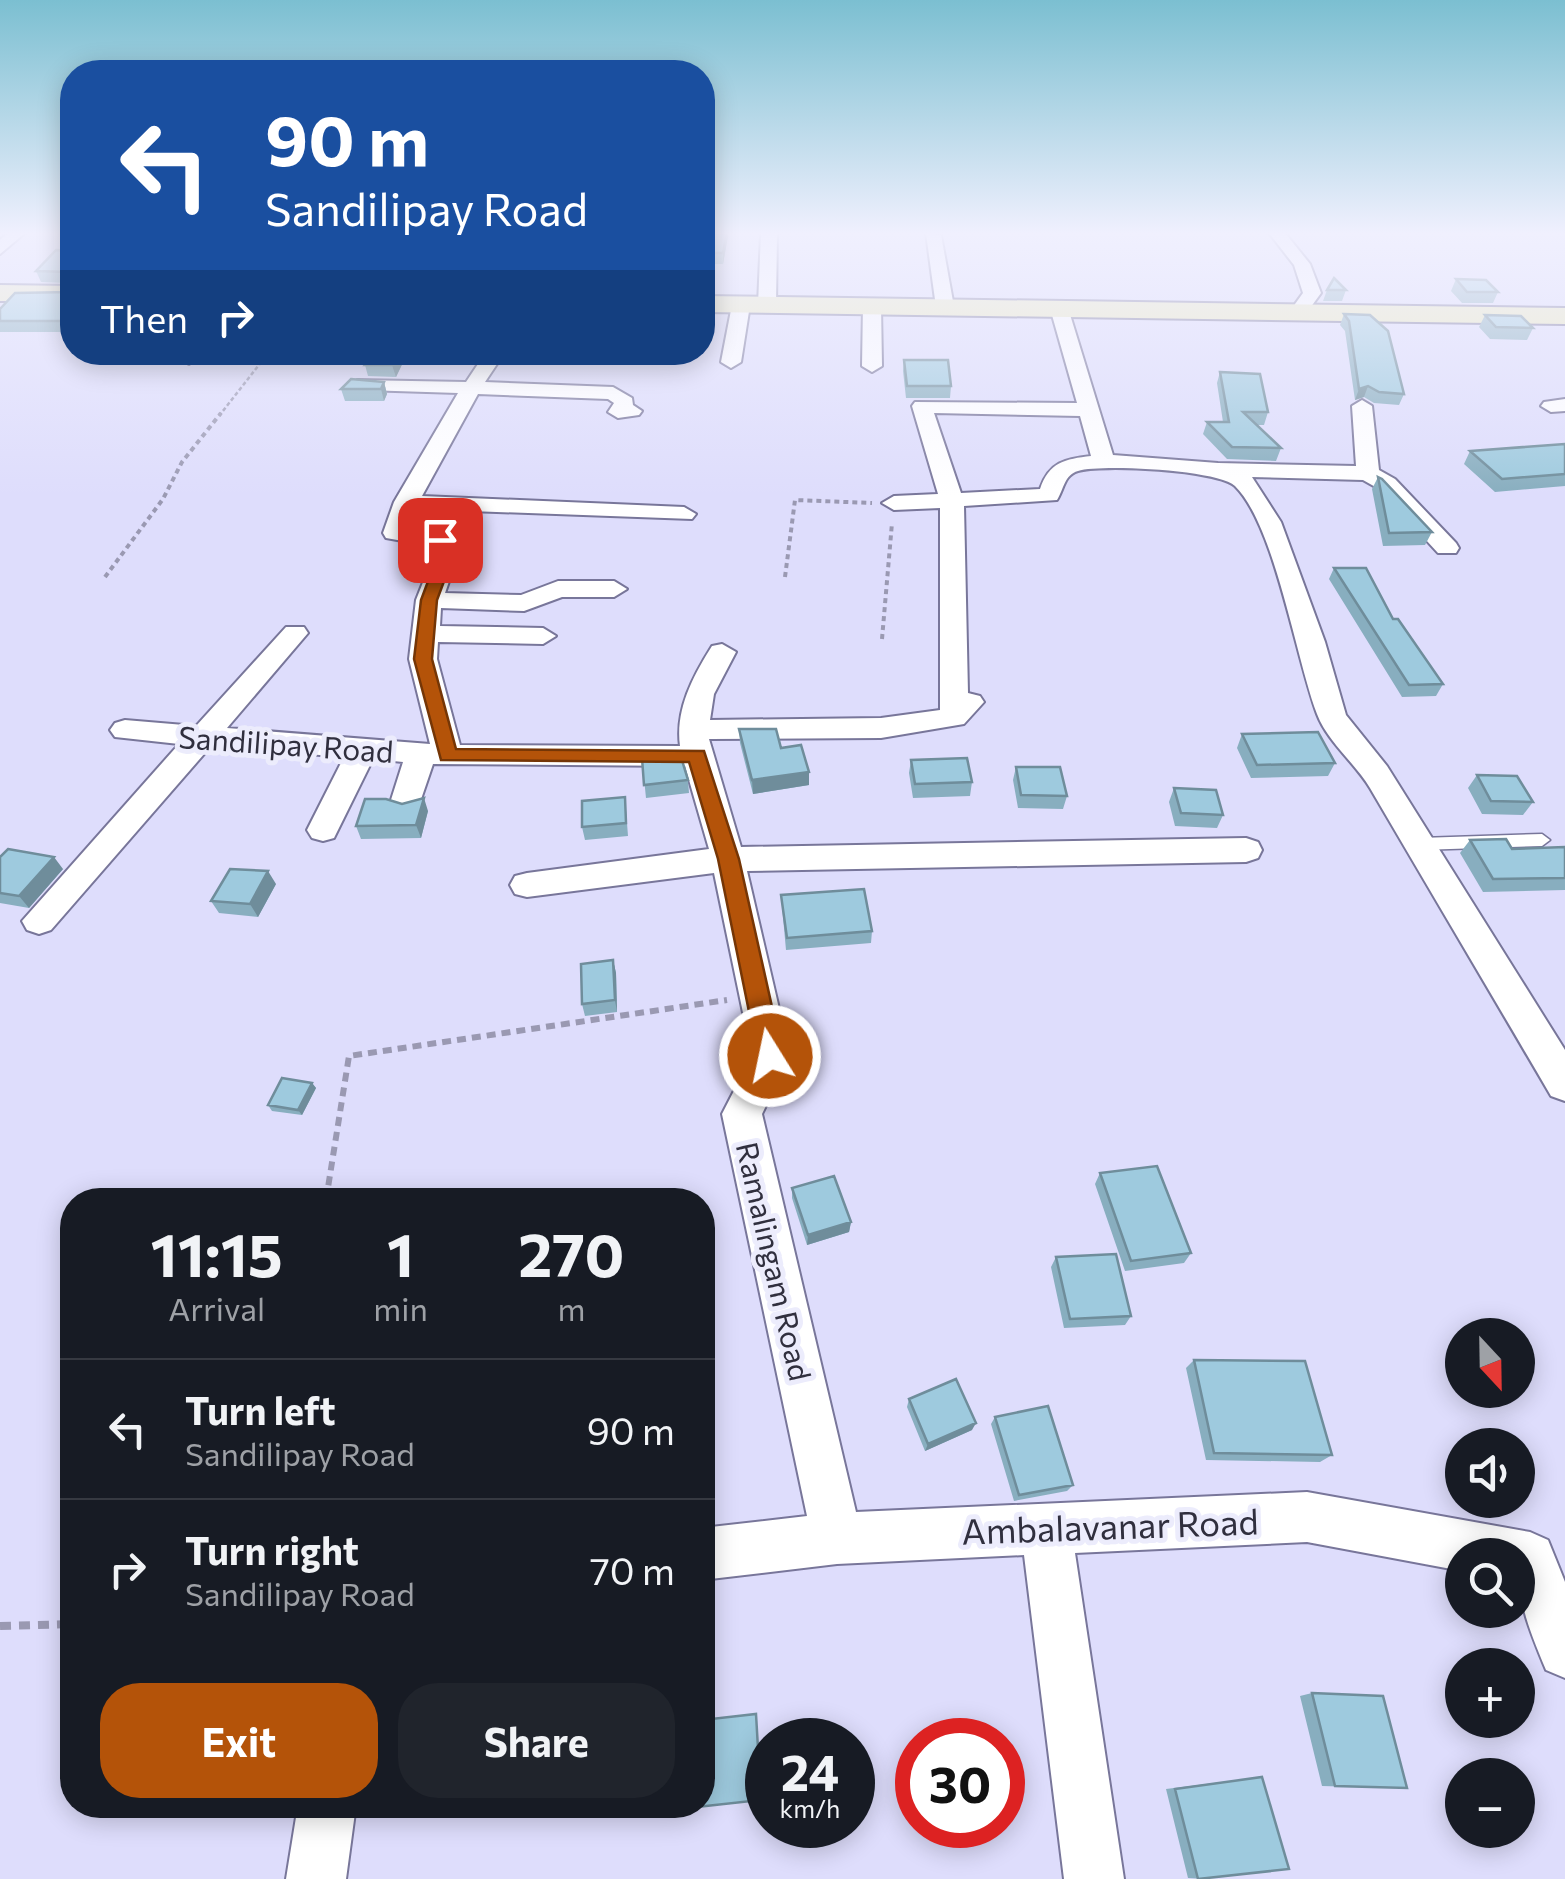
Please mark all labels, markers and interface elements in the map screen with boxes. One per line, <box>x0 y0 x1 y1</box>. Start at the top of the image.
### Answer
text: 90 m <box>265 95 429 180</box>
icon: left <box>100 100 230 230</box>
text: Sandilipay Road <box>265 180 588 235</box>
icon: right <box>208 290 263 345</box>
text: Then <box>100 294 188 341</box>
pin <box>398 498 483 583</box>
icon: arrive <box>413 513 468 568</box>
street label: Sandilipay Road <box>177 717 395 769</box>
position arrow <box>718 1004 822 1108</box>
street label: Ramalingam Road <box>730 1138 820 1384</box>
text: 11:15 <box>150 1216 283 1289</box>
text: 1 <box>387 1216 414 1289</box>
text: 270 <box>518 1216 625 1289</box>
text: Arrival <box>168 1288 265 1328</box>
text: min <box>373 1288 428 1328</box>
text: m <box>557 1288 585 1328</box>
north arrow <box>1445 1318 1535 1408</box>
map controls <box>1445 1318 1535 1848</box>
text: Turn left <box>185 1386 336 1433</box>
icon: left <box>100 1402 155 1457</box>
text: 90 m <box>587 1406 675 1453</box>
button: sound <box>1445 1428 1535 1518</box>
text: Sandilipay Road <box>185 1433 415 1473</box>
street label: Ambalavanar Road <box>961 1498 1259 1552</box>
text: Turn right <box>185 1526 359 1573</box>
button: search <box>1445 1538 1535 1628</box>
icon: right <box>100 1542 155 1597</box>
text: 70 m <box>590 1546 675 1593</box>
text: Sandilipay Road <box>185 1573 415 1613</box>
button: + <box>1445 1648 1535 1738</box>
button: Exit <box>100 1683 378 1798</box>
button: Share <box>398 1683 675 1798</box>
speed limit sign: 30 <box>895 1718 1025 1848</box>
text: 24 <box>781 1740 839 1801</box>
button: − <box>1445 1758 1535 1848</box>
text: km/h <box>780 1793 840 1823</box>

